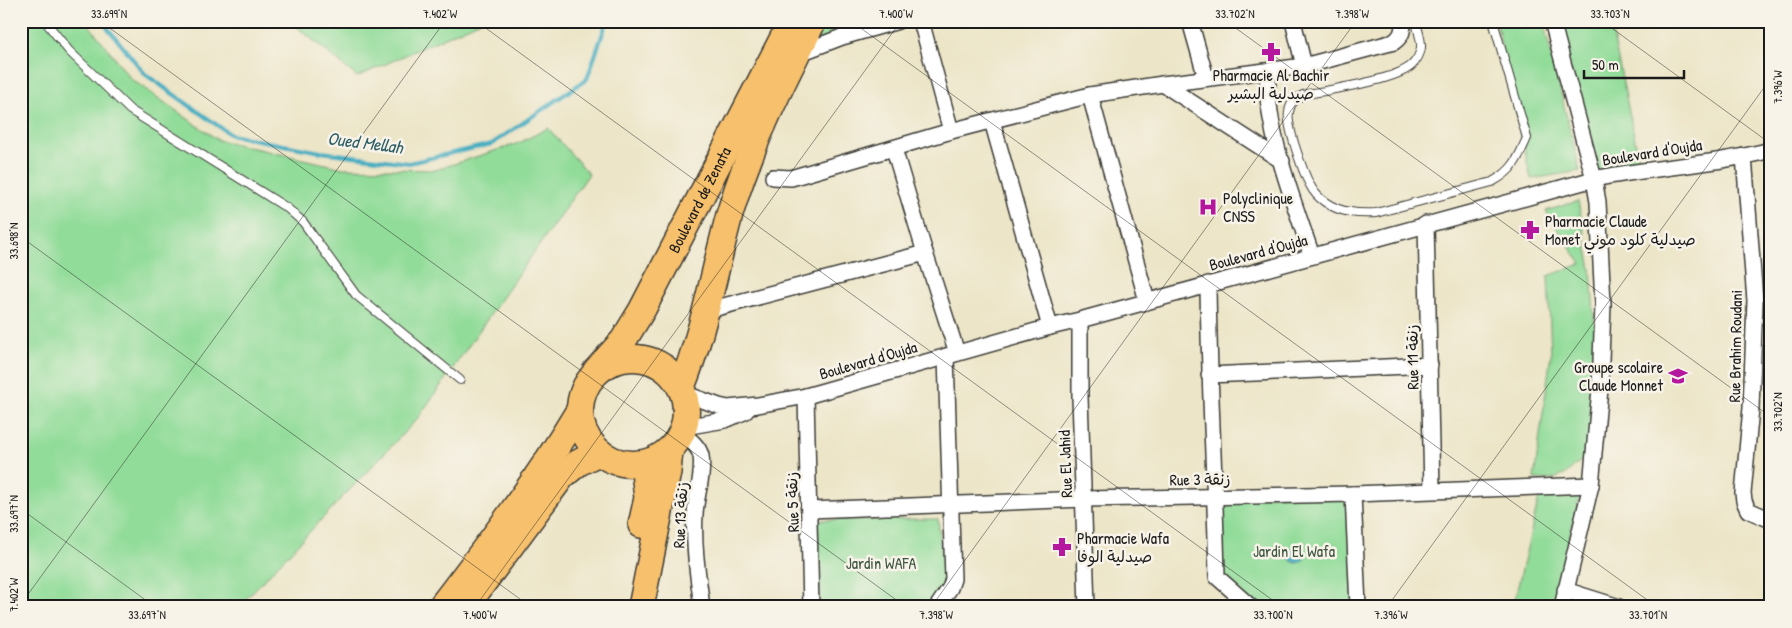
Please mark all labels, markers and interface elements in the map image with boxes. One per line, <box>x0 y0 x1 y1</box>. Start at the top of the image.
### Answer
text: 33.699°N <box>91 5 127 22</box>
text: 7.402°W <box>423 5 458 22</box>
text: 7.400°W <box>879 5 914 22</box>
text: 33.702°N <box>1215 5 1255 22</box>
text: 7.398°W <box>1335 5 1369 22</box>
text: 33.703°N <box>1590 5 1630 22</box>
pharmacy icon: Pharmacie Al Bachir صيدلية البشير <box>1260 41 1282 63</box>
scale bar <box>1584 48 1684 80</box>
text: 50 m <box>1592 54 1619 75</box>
place label: Pharmacie Al Bachir صيدلية البشير <box>1213 64 1329 104</box>
text: 7.396°W <box>1769 70 1786 104</box>
water label: Oued Mellah <box>326 125 406 160</box>
street label: Boulevard d'Oujda <box>1601 133 1703 171</box>
street label: Boulevard de Zenata <box>663 143 736 256</box>
place label: Polyclinique CNSS <box>1223 187 1294 227</box>
hospital icon: Polyclinique CNSS <box>1197 196 1219 218</box>
place label: Pharmacie Claude Monet صيدلية كلود موني <box>1545 210 1696 254</box>
pharmacy icon: Pharmacie Claude Monet صيدلية كلود موني <box>1519 219 1541 241</box>
text: 33.698°N <box>5 223 22 259</box>
street label: Boulevard d'Oujda <box>1206 228 1310 276</box>
street label: Rue Brahim Roudani <box>1723 290 1747 402</box>
street label: Rue 11 زنقة <box>1400 324 1424 390</box>
street label: Boulevard d'Oujda <box>817 336 919 384</box>
place label: Groupe scolaire Claude Monnet <box>1574 356 1664 396</box>
school or university icon: Groupe scolaire Claude Monnet <box>1667 365 1689 387</box>
text: 33.702°N <box>1769 392 1786 432</box>
street label: Rue El Jahid <box>1053 430 1077 498</box>
street label: Rue 3 زنقة <box>1169 467 1231 491</box>
street label: Rue 5 زنقة <box>780 471 804 533</box>
street label: Rue 13 زنقة <box>667 481 693 549</box>
text: 33.697°N <box>5 495 22 533</box>
place label: Pharmacie Wafa صيدلية الوفا <box>1077 527 1169 567</box>
pharmacy icon: Pharmacie Wafa صيدلية الوفا <box>1051 536 1073 558</box>
park label: Jardin El Wafa <box>1253 540 1335 562</box>
park label: Jardin WAFA <box>846 552 916 574</box>
text: 7.402°W <box>5 577 22 612</box>
text: 33.697°N <box>128 606 166 623</box>
text: 7.400°W <box>463 606 498 623</box>
text: 7.398°W <box>919 606 953 623</box>
text: 33.700°N <box>1253 606 1293 623</box>
text: 7.396°W <box>1374 606 1408 623</box>
text: 33.701°N <box>1629 606 1667 623</box>

